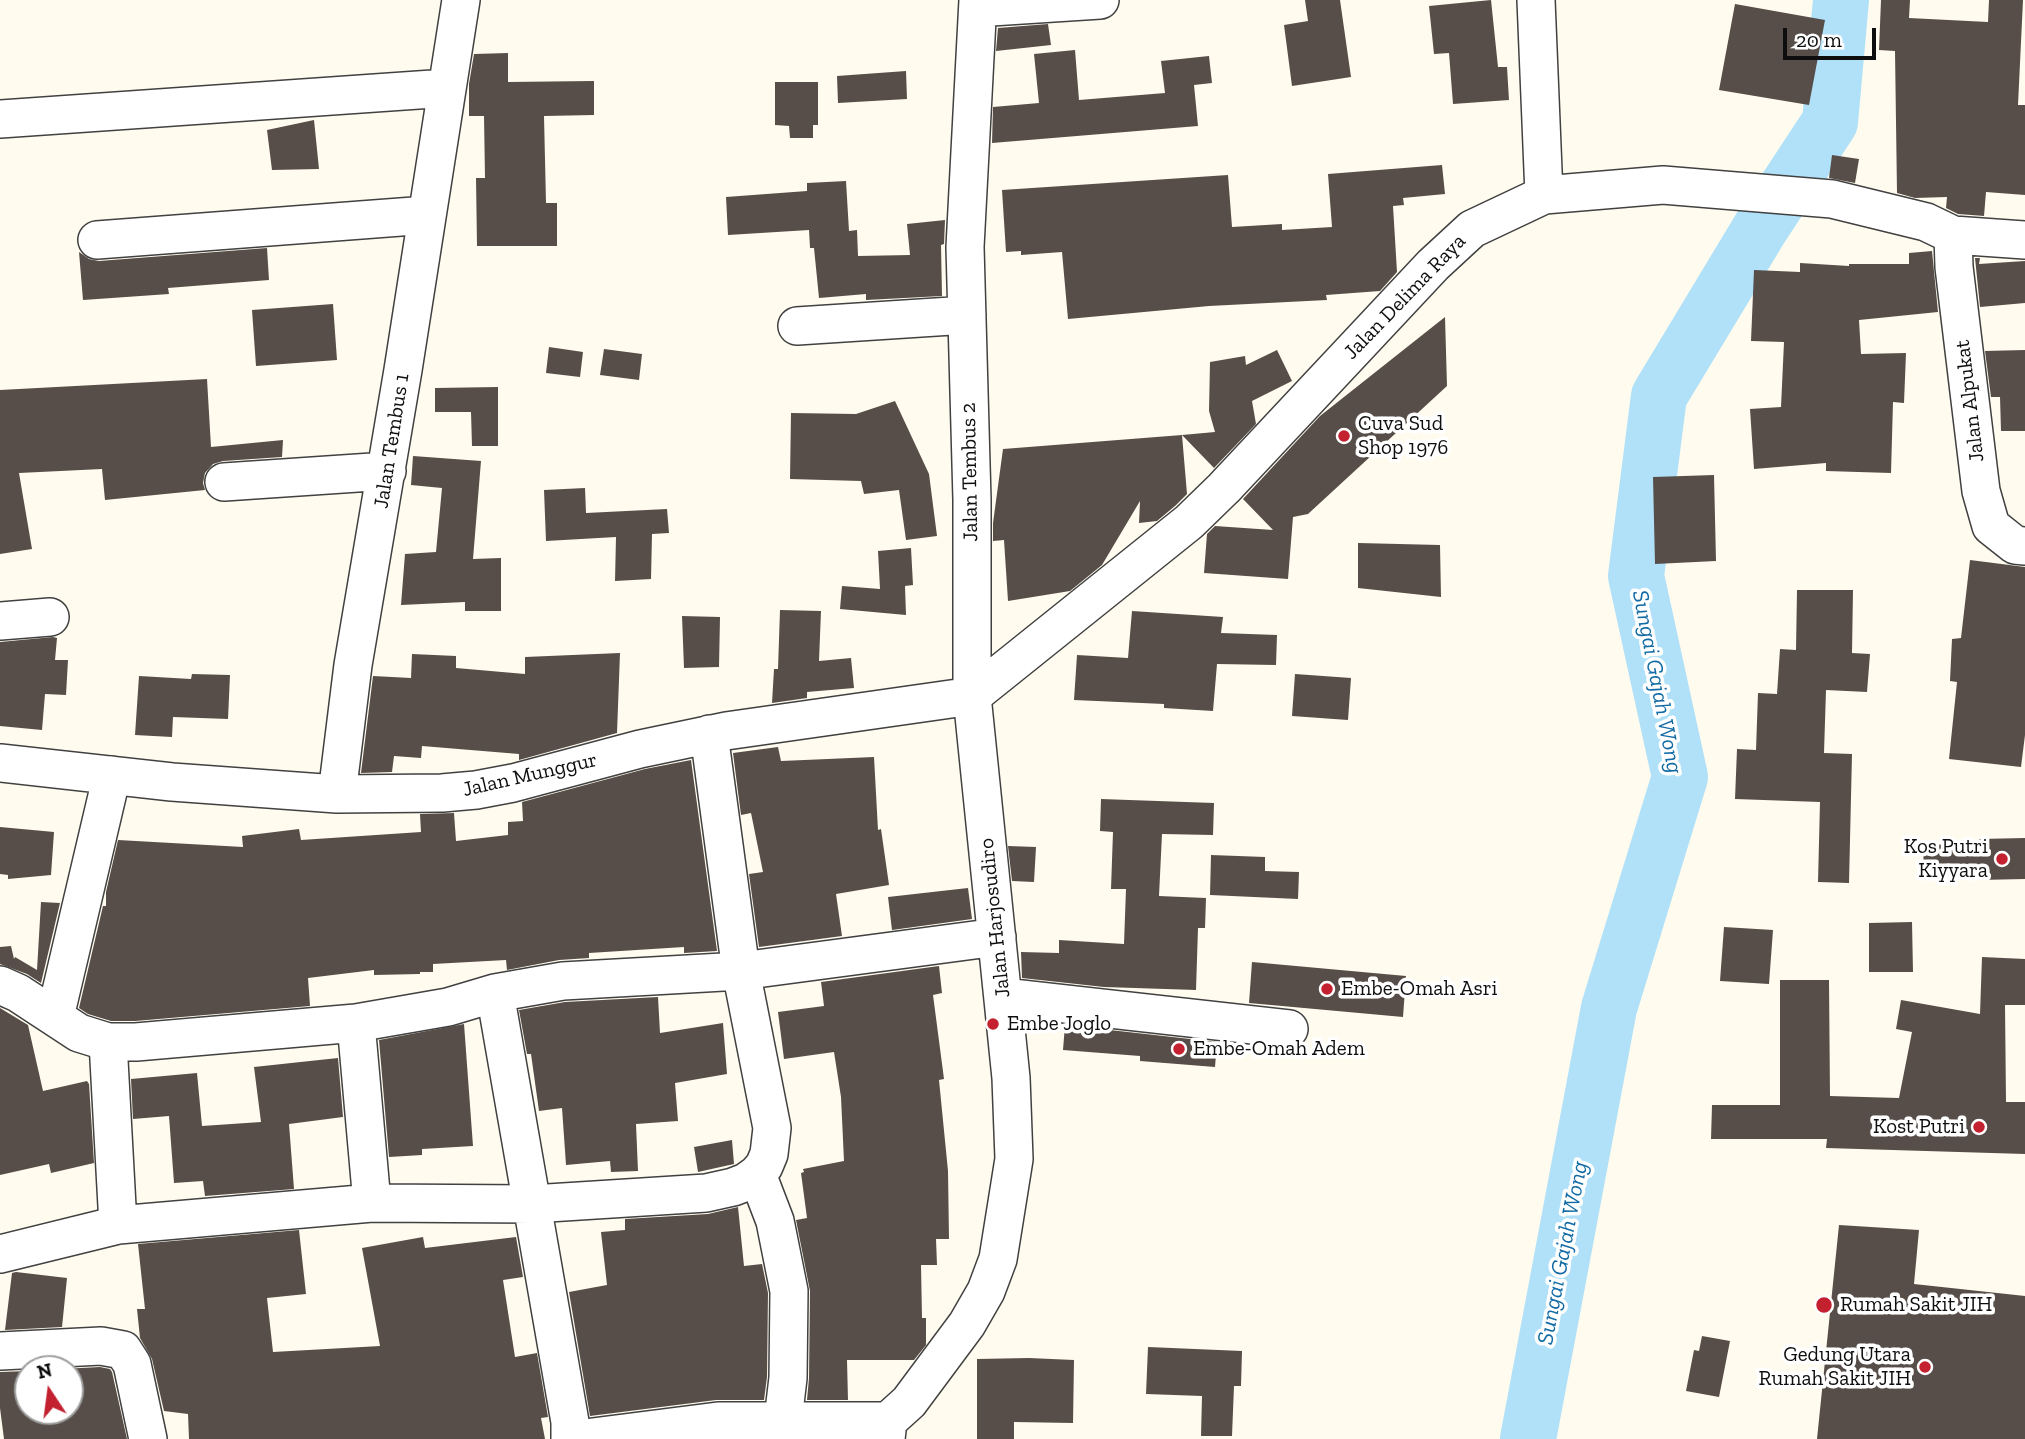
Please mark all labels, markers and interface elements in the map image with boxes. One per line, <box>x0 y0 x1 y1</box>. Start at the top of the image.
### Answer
scale bar <box>1787 14 1880 58</box>
text: 20 m <box>1796 27 1842 52</box>
street label: Jalan Delima Raya <box>1339 229 1471 365</box>
street label: Jalan Alpukat <box>1950 338 1990 464</box>
street label: Jalan Tembus 1 <box>369 372 415 510</box>
street label: Jalan Tembus 2 <box>956 402 984 542</box>
place label: Cuva Sud Shop 1976 <box>1358 411 1448 461</box>
marker: Cuva Sud Shop 1976 <box>1336 428 1352 444</box>
water label: Sungai Gajah Wong <box>1626 588 1688 776</box>
street label: Jalan Munggur <box>460 747 600 803</box>
place label: Kos Putri Kiyyara <box>1904 834 1988 884</box>
street label: Jalan Harjosudiro <box>974 837 1016 999</box>
marker: Kos Putri Kiyyara <box>1994 851 2010 867</box>
place label: Embe-Omah Asri <box>1341 976 1497 1002</box>
marker: Embe-Omah Asri <box>1319 981 1335 997</box>
place label: Embe Joglo <box>1007 1011 1111 1037</box>
marker: Embe Joglo <box>985 1016 1001 1032</box>
place label: Embe-Omah Adem <box>1193 1036 1365 1062</box>
marker: Embe-Omah Adem <box>1171 1041 1187 1057</box>
place label: Kost Putri <box>1873 1114 1965 1140</box>
marker: Kost Putri <box>1971 1119 1987 1135</box>
water label: Sungai Gajah Wong <box>1532 1159 1594 1347</box>
place label: Rumah Sakit JIH <box>1840 1292 1992 1318</box>
marker: Rumah Sakit JIH <box>1814 1295 1834 1315</box>
place label: Gedung Utara Rumah Sakit JIH <box>1759 1342 1911 1392</box>
north arrow <box>14 1355 84 1425</box>
text: N <box>35 1358 54 1384</box>
marker: Gedung Utara Rumah Sakit JIH <box>1917 1359 1933 1375</box>

